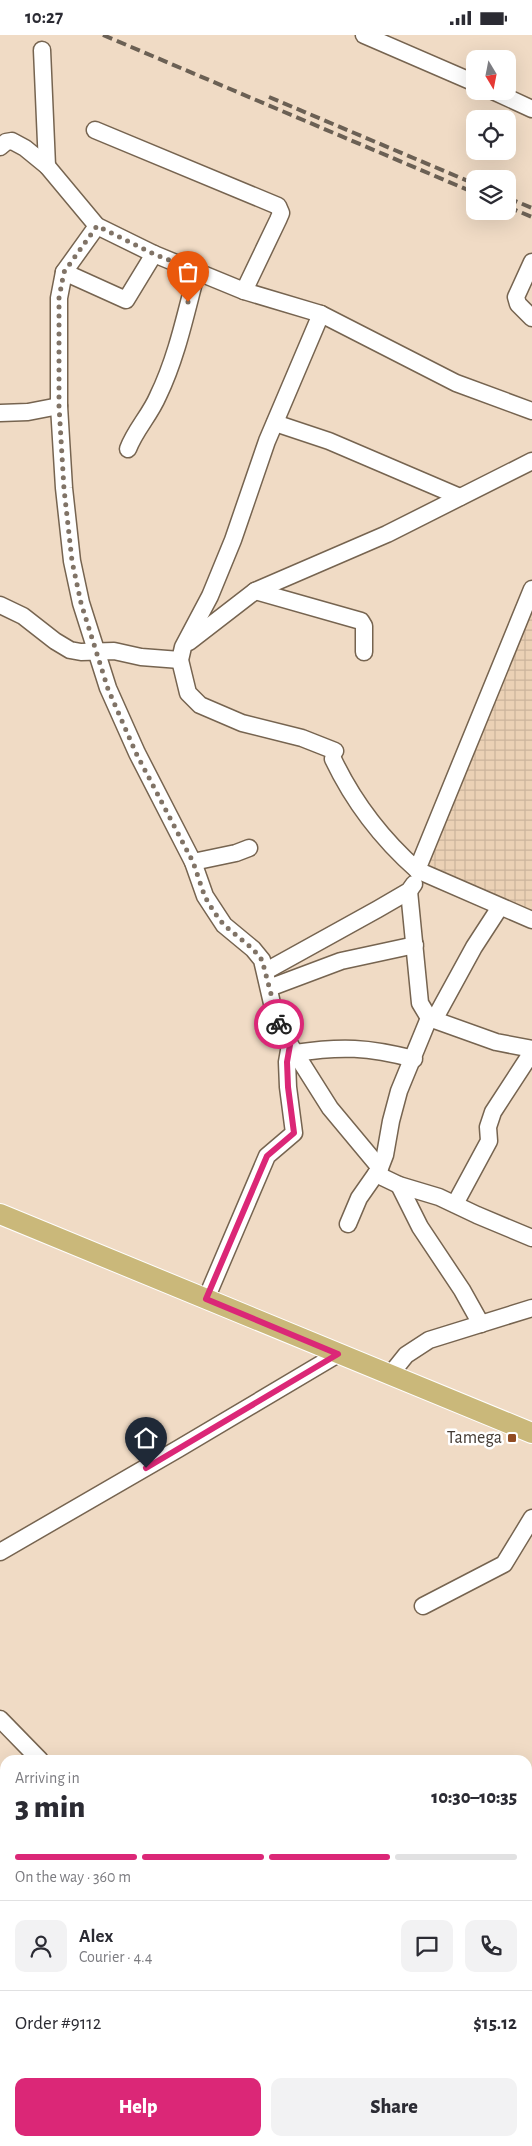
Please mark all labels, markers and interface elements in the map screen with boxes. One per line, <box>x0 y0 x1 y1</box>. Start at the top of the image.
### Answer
text: 10:27 <box>25 8 63 27</box>
north arrow <box>466 50 516 100</box>
map controls <box>466 50 516 220</box>
button: locate <box>466 110 516 160</box>
button: layers <box>466 170 516 220</box>
pin <box>167 251 209 302</box>
icon: bag <box>174 258 202 286</box>
courier <box>254 999 304 1049</box>
icon: bike <box>265 1010 293 1038</box>
pin <box>125 1417 167 1468</box>
icon: home <box>132 1424 160 1452</box>
place label: Tamega <box>447 1429 502 1447</box>
marker: Tamega <box>506 1432 518 1444</box>
text: Arriving in <box>15 1770 80 1786</box>
text: 10:30–10:35 <box>431 1788 517 1807</box>
text: 3 min <box>15 1791 85 1823</box>
text: On the way · 360 m <box>15 1869 131 1885</box>
button: person <box>15 1920 67 1972</box>
button: chat <box>401 1920 453 1972</box>
button: phone <box>465 1920 517 1972</box>
text: Alex <box>79 1927 113 1946</box>
text: Courier · 4.4 <box>79 1949 152 1965</box>
text: Order #9112 <box>15 2014 102 2033</box>
text: $15.12 <box>473 2014 517 2033</box>
button: Help <box>15 2078 261 2136</box>
button: Share <box>271 2078 517 2136</box>

